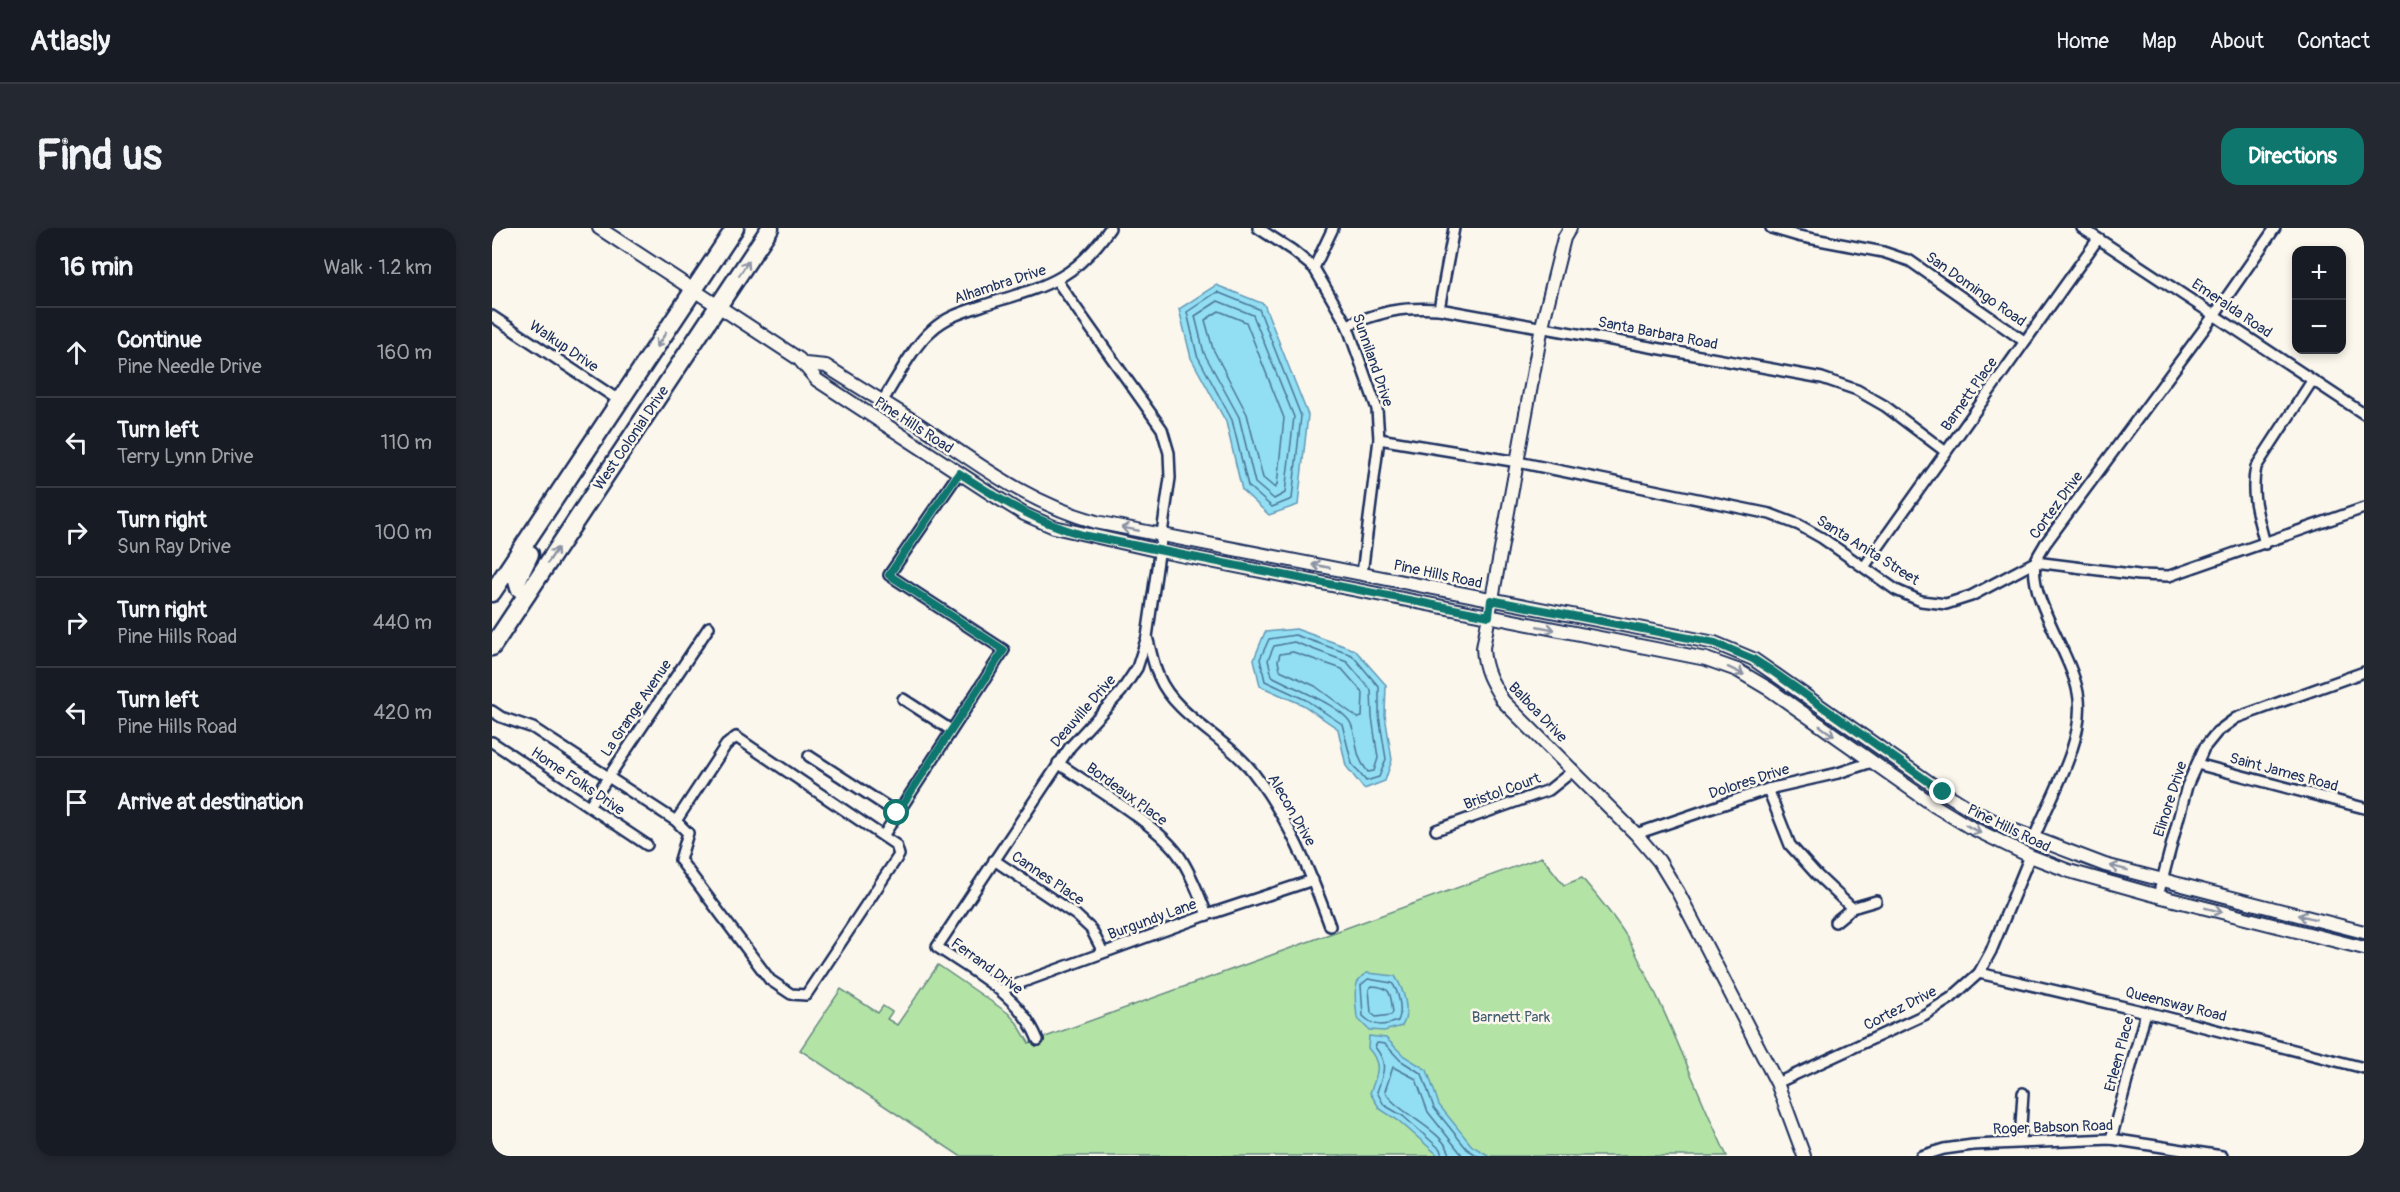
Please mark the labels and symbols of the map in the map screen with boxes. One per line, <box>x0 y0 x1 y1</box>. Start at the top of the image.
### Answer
street label: San Domingo Road <box>1922 248 2030 331</box>
one-way arrow <box>738 260 750 276</box>
street label: Alhambra Drive <box>952 260 1049 308</box>
street label: Emeralda Road <box>2188 275 2276 342</box>
street label: Sunniland Drive <box>1348 311 1398 410</box>
street label: Santa Barbara Road <box>1596 313 1719 354</box>
street label: Walkup Drive <box>525 316 602 377</box>
one-way arrow <box>654 331 666 348</box>
street label: Barnett Place <box>1937 353 2002 435</box>
street label: West Colonial Drive <box>589 382 674 494</box>
street label: Pine Hills Road <box>871 393 957 458</box>
street label: Cortez Drive <box>2025 467 2088 543</box>
street label: Santa Anita Street <box>1813 511 1923 590</box>
one-way arrow <box>1120 523 1140 534</box>
one-way arrow <box>547 547 559 563</box>
street label: Pine Hills Road <box>1392 556 1484 593</box>
one-way arrow <box>1312 560 1331 571</box>
one-way arrow <box>1536 623 1555 634</box>
street label: La Grange Avenue <box>597 655 676 761</box>
one-way arrow <box>1726 665 1744 677</box>
street label: Deauville Drive <box>1047 671 1121 752</box>
street label: Balboa Drive <box>1504 678 1572 747</box>
one-way arrow <box>1819 725 1835 737</box>
street label: Home Folks Drive <box>527 743 629 820</box>
street label: Saint James Road <box>2227 749 2340 796</box>
street label: Elinore Drive <box>2149 758 2192 839</box>
street label: Bordeaux Place <box>1083 759 1171 830</box>
street label: Dolores Drive <box>1706 759 1792 803</box>
street label: Bristol Court <box>1461 768 1544 814</box>
street label: Alecon Drive <box>1263 771 1320 850</box>
route end <box>1929 778 1955 804</box>
route start <box>883 799 909 825</box>
street label: Pine Hills Road <box>1964 800 2054 857</box>
one-way arrow <box>1964 823 1981 835</box>
street label: Cannes Place <box>1008 847 1088 910</box>
one-way arrow <box>2109 862 2128 874</box>
street label: Burgundy Lane <box>1105 894 1200 944</box>
one-way arrow <box>2205 905 2224 917</box>
one-way arrow <box>2298 911 2317 922</box>
street label: Ferrand Drive <box>947 934 1027 999</box>
street label: Cortez Drive <box>1861 982 1940 1035</box>
street label: Queensway Road <box>2123 983 2229 1026</box>
park label: Barnett Park <box>1472 1008 1551 1027</box>
street label: Erleen Place <box>2100 1014 2139 1094</box>
street label: Roger Babson Road <box>1992 1116 2114 1139</box>

